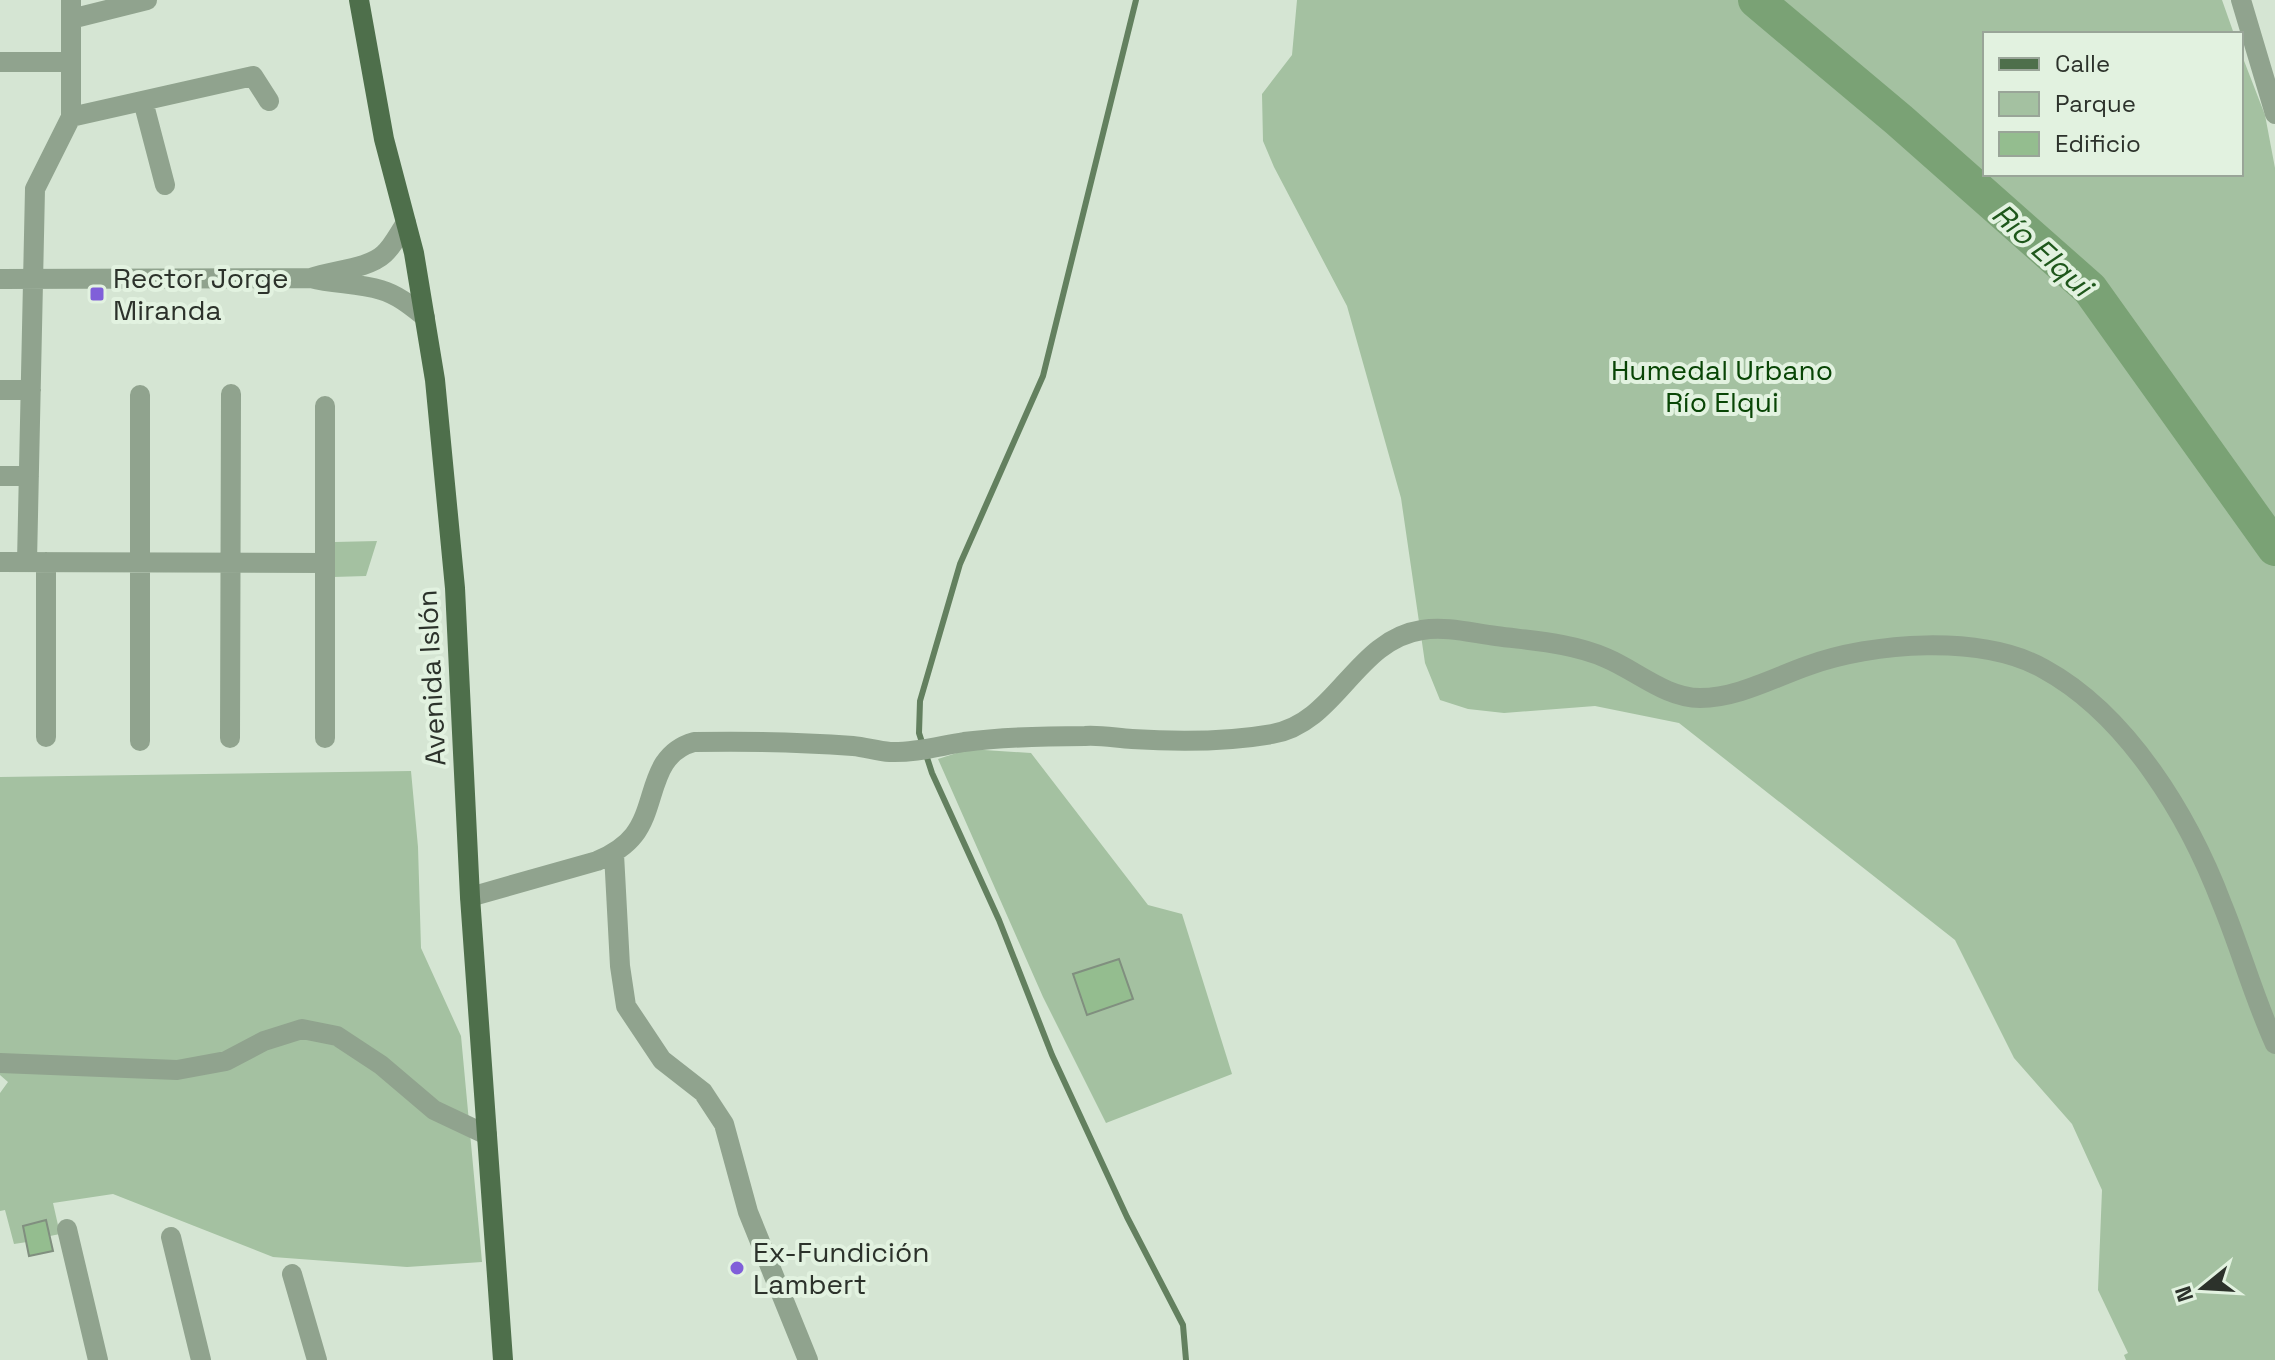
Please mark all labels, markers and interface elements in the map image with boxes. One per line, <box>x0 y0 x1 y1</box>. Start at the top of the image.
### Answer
legend <box>1983 32 2243 176</box>
text: Calle <box>2055 48 2110 79</box>
text: Parque <box>2055 88 2136 119</box>
text: Edificio <box>2055 128 2141 159</box>
water label: Río Elqui <box>1984 194 2103 307</box>
place label: Rector Jorge Miranda <box>113 260 289 328</box>
marker: Rector Jorge Miranda <box>88 285 106 303</box>
park label: Humedal Urbano Río Elqui <box>1611 352 1833 420</box>
street label: Avenida Islón <box>408 589 454 767</box>
place label: Ex-Fundición Lambert <box>753 1234 929 1302</box>
north arrow <box>2163 1248 2243 1328</box>
marker: Ex-Fundición Lambert <box>728 1259 746 1277</box>
text: N <box>2168 1283 2200 1306</box>

